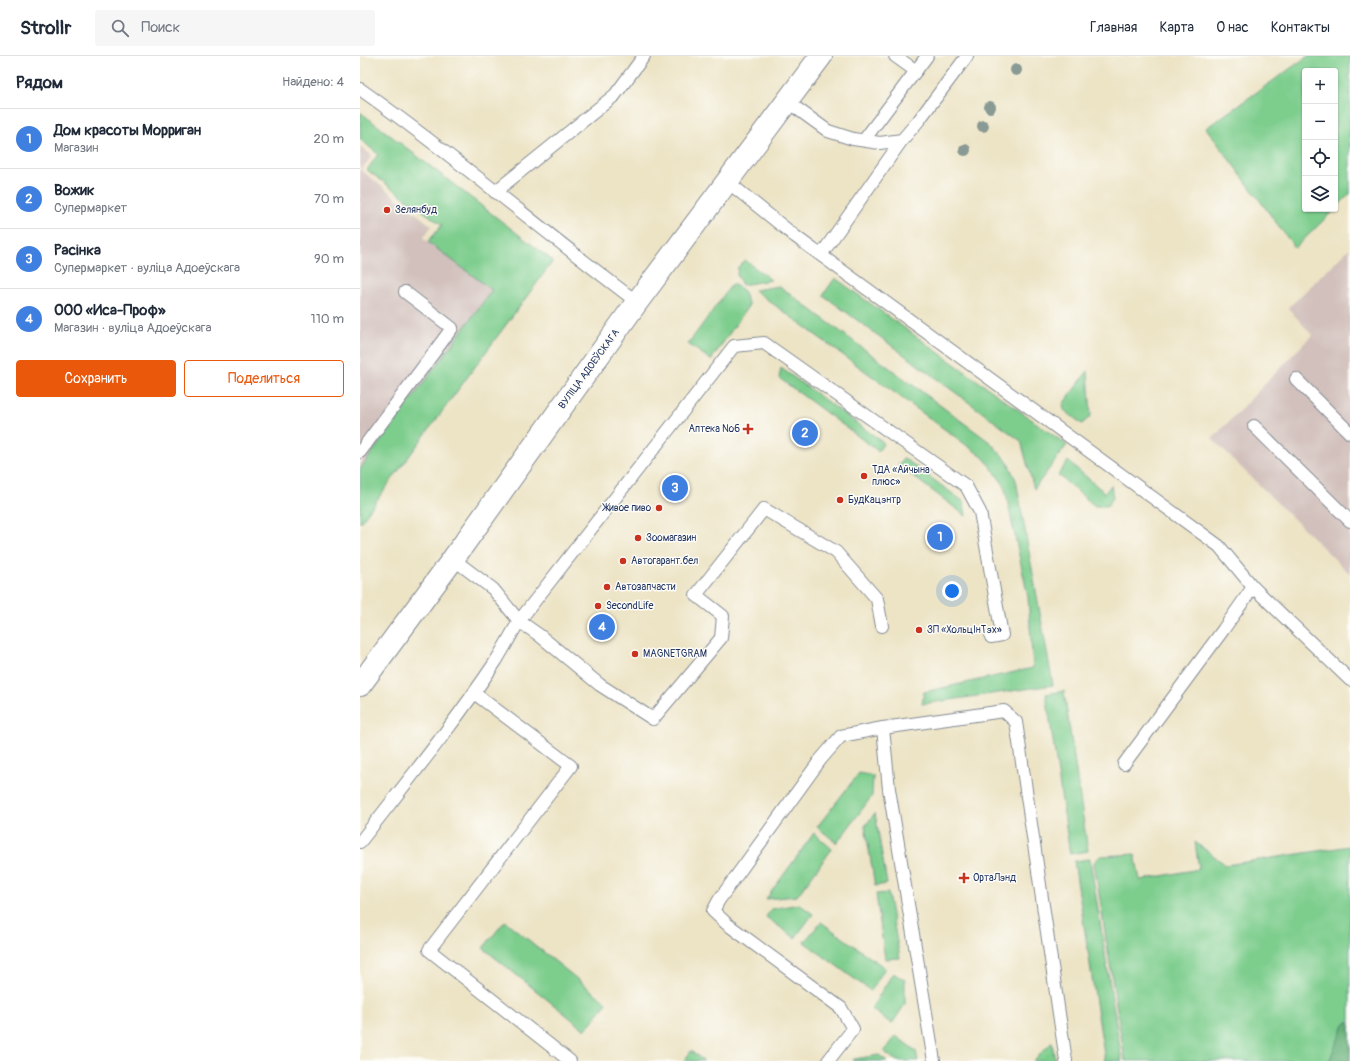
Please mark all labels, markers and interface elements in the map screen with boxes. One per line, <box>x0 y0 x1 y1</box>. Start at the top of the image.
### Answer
search box <box>95 10 375 46</box>
text: Strollr <box>20 16 71 40</box>
icon: search <box>109 17 131 39</box>
text: Поиск <box>141 18 180 37</box>
text: Главная <box>1090 19 1137 36</box>
text: Карта <box>1159 19 1194 36</box>
text: О нас <box>1216 19 1249 36</box>
text: Контакты <box>1271 19 1330 36</box>
map controls <box>1302 68 1338 212</box>
button: + <box>1302 68 1338 104</box>
text: Рядом <box>16 72 63 93</box>
text: Найдено: 4 <box>282 74 344 90</box>
button: − <box>1302 104 1338 140</box>
text: Дом красоты Морриган <box>54 121 201 140</box>
text: 1 <box>26 131 32 147</box>
text: 20 m <box>313 131 344 147</box>
text: Магазин <box>54 140 98 156</box>
button: locate <box>1302 140 1338 176</box>
button: layers <box>1302 176 1338 212</box>
text: Вожик <box>54 181 95 200</box>
text: 2 <box>25 191 33 207</box>
text: 70 m <box>314 191 344 207</box>
text: Супермаркет <box>54 200 127 216</box>
place label: Зелянбуд <box>395 204 437 216</box>
marker: Зелянбуд <box>382 205 392 215</box>
text: Расінка <box>54 241 101 260</box>
text: 3 <box>25 251 33 267</box>
text: 90 m <box>314 251 344 267</box>
text: Супермаркет · вуліца Адоеўскага <box>54 260 240 276</box>
text: ООО «Иса-Проф» <box>54 301 166 320</box>
text: 4 <box>25 311 33 327</box>
text: 110 m <box>311 311 344 327</box>
text: Магазин · вуліца Адоеўскага <box>54 320 211 336</box>
street label: ВУЛІЦА АДОЕЎСКАГА <box>555 326 622 411</box>
button: Сохранить <box>16 360 176 397</box>
button: Поделиться <box>184 360 344 397</box>
pin: 2 <box>792 418 818 448</box>
place label: Аптека №6 <box>689 423 740 435</box>
marker: Аптека №6 <box>743 424 753 434</box>
place label: ТДА «Айчына плюс» <box>872 464 930 488</box>
marker: ТДА «Айчына плюс» <box>859 471 869 481</box>
pin: 3 <box>662 473 688 503</box>
place label: БудКацэнтр <box>848 494 901 506</box>
marker: БудКацэнтр <box>835 495 845 505</box>
place label: Живое пиво <box>601 502 652 514</box>
marker: Живое пиво <box>654 503 664 513</box>
pin: 1 <box>927 522 953 552</box>
place label: Зоомагазин <box>646 532 696 544</box>
marker: Зоомагазин <box>633 533 643 543</box>
place label: Автогарант.бел <box>631 555 698 567</box>
marker: Автогарант.бел <box>618 556 628 566</box>
place label: Автозапчасти <box>615 581 676 593</box>
your location <box>942 581 962 601</box>
marker: Автозапчасти <box>602 582 612 592</box>
place label: SecondLife <box>606 600 654 612</box>
marker: SecondLife <box>593 601 603 611</box>
pin: 4 <box>589 612 615 642</box>
place label: ЗП «ХольцIнТэх» <box>927 624 1002 636</box>
marker: ЗП «ХольцIнТэх» <box>914 625 924 635</box>
place label: MAGNETGRAM <box>643 648 707 660</box>
marker: MAGNETGRAM <box>630 649 640 659</box>
marker: ОртаЛэнд <box>958 872 970 884</box>
place label: ОртаЛэнд <box>973 872 1016 884</box>

